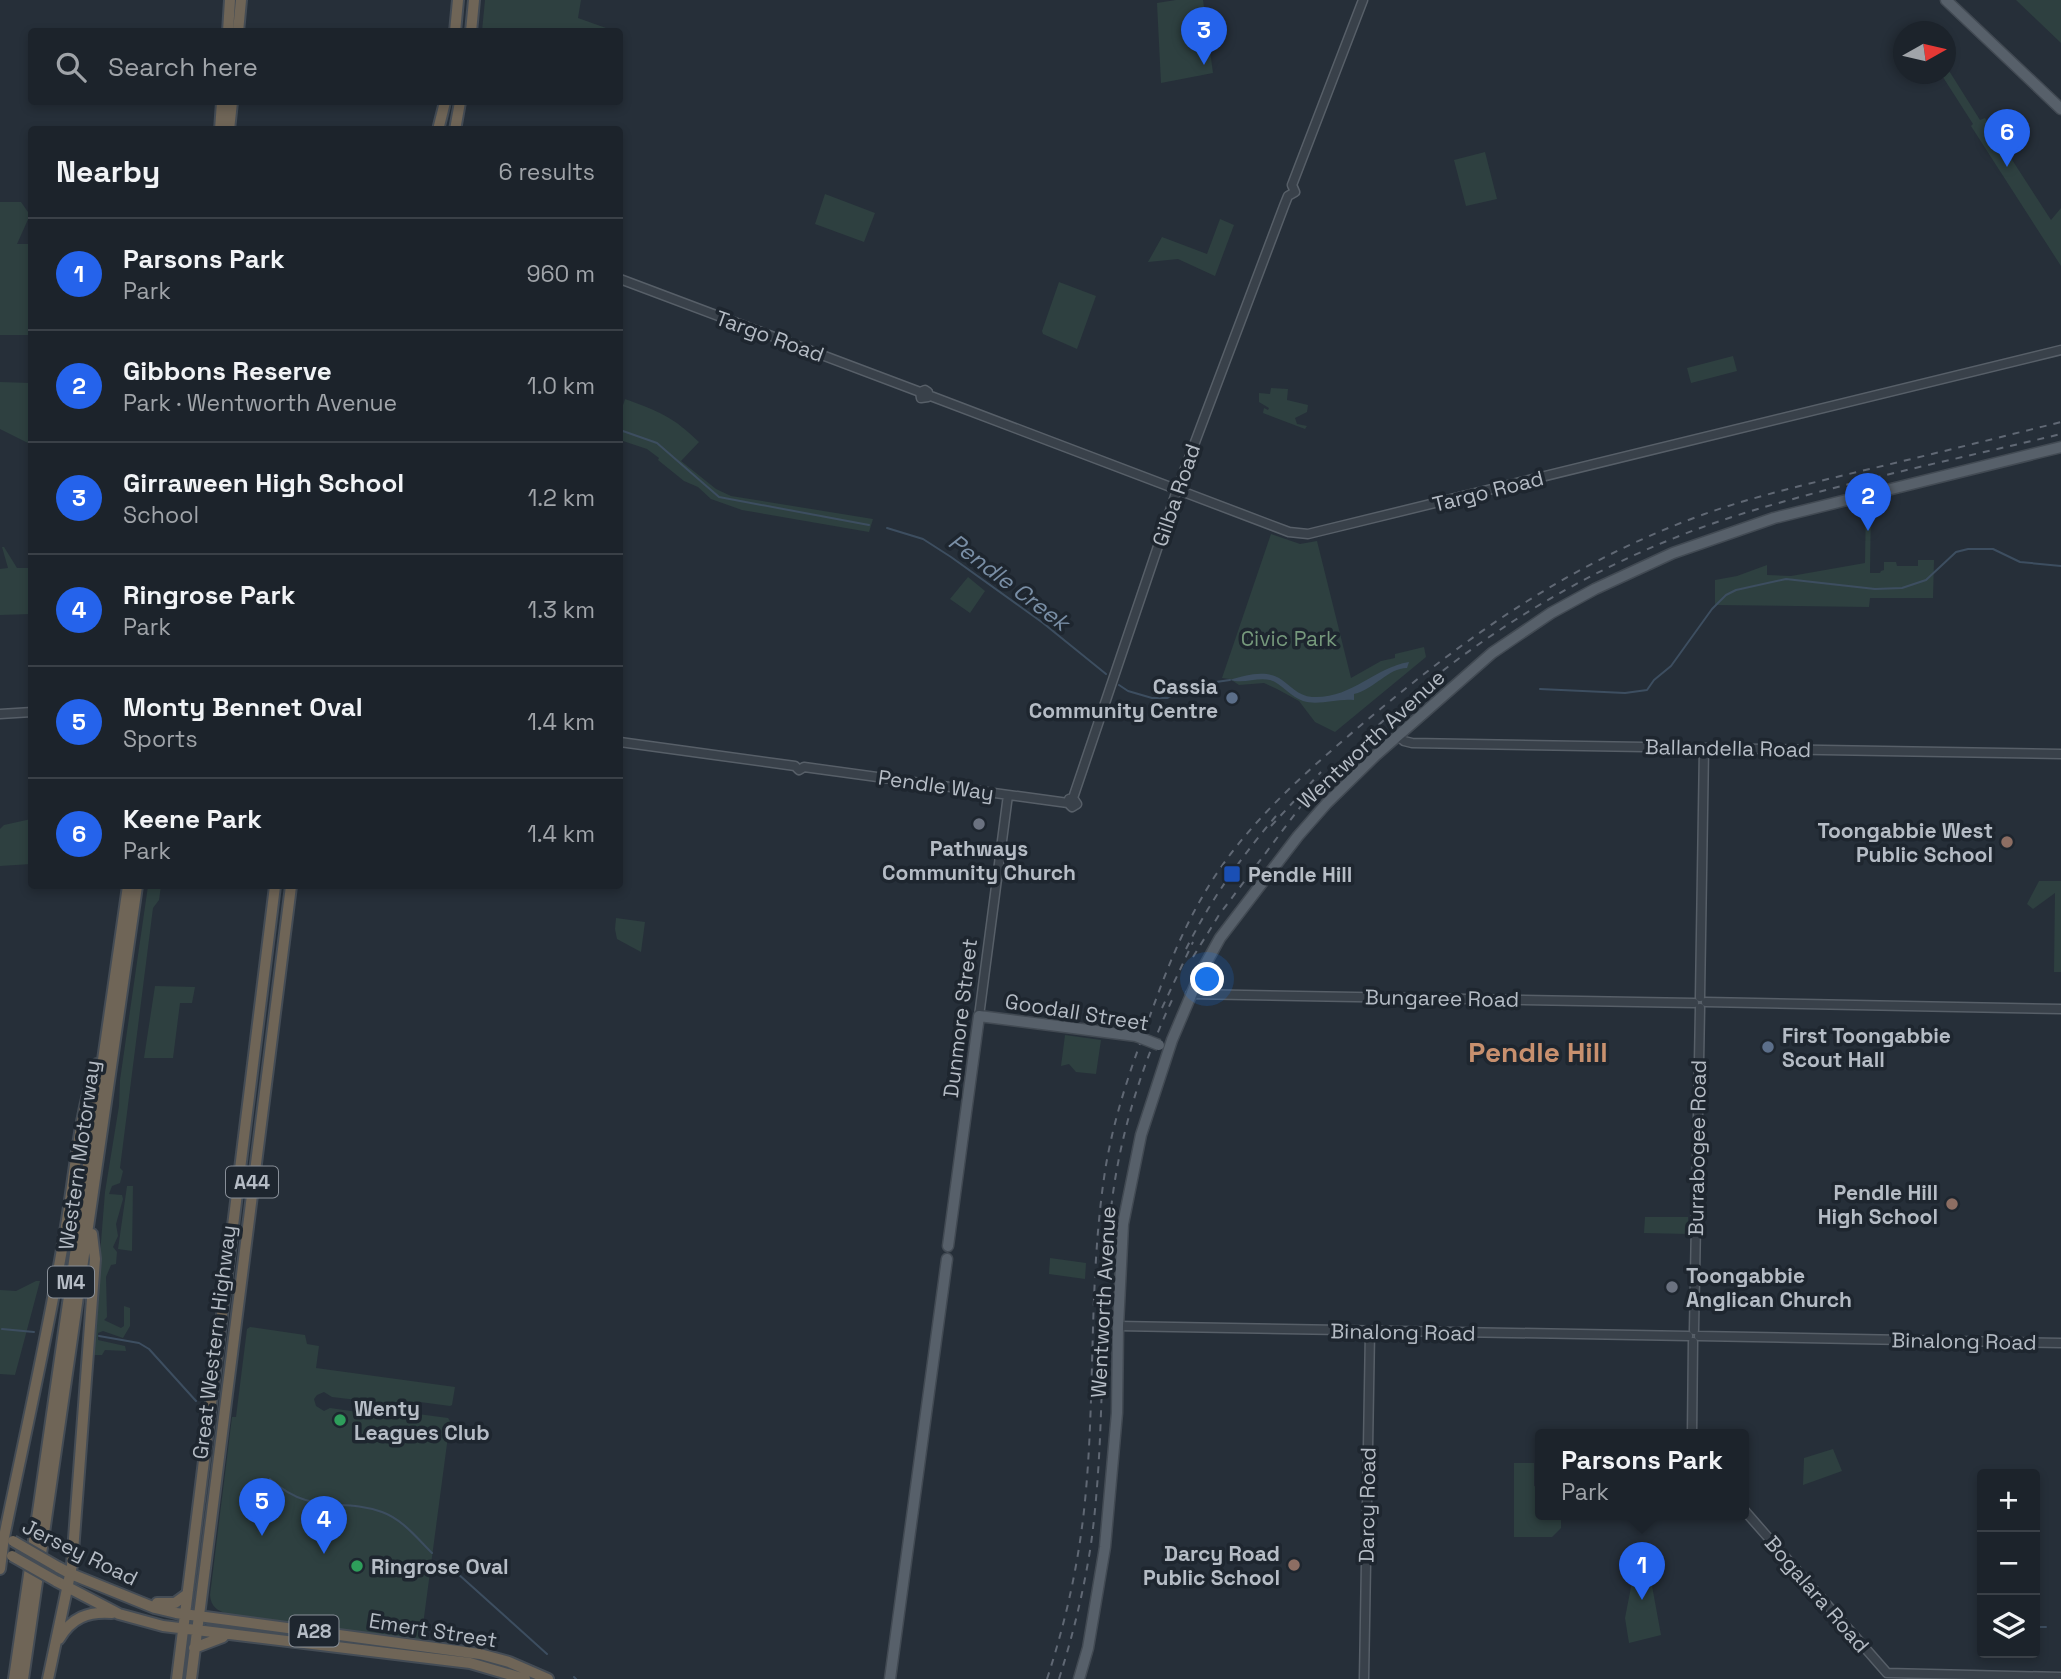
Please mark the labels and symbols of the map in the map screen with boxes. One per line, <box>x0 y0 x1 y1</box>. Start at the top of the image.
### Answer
pin: 3 <box>1181 7 1227 65</box>
north arrow <box>1893 21 1956 84</box>
pin: 6 <box>1984 109 2030 167</box>
street label: Targo Road <box>712 304 828 368</box>
street label: Gilba Road <box>1146 440 1206 550</box>
street label: Targo Road <box>1430 464 1546 518</box>
pin: 2 <box>1845 473 1891 531</box>
water label: Pendle Creek <box>943 527 1078 639</box>
park label: Civic Park <box>1241 625 1337 652</box>
street label: Wentworth Avenue <box>1292 664 1450 814</box>
place label: Cassia Community Centre <box>1029 673 1218 724</box>
marker: Cassia Community Centre <box>1224 690 1240 706</box>
street label: Ballandella Road <box>1645 733 1811 763</box>
street label: Pendle Way <box>876 764 996 806</box>
marker: Pathways Community Church <box>971 816 987 832</box>
place label: Toongabbie West Public School <box>1818 817 1993 868</box>
marker: Toongabbie West Public School <box>1999 834 2015 850</box>
place label: Pathways Community Church <box>882 835 1076 886</box>
place label: Pendle Hill <box>1248 861 1352 888</box>
marker: Pendle Hill <box>1222 864 1242 884</box>
street label: Dunmore Street <box>937 937 983 1099</box>
your location <box>1190 962 1224 996</box>
street label: Bungaree Road <box>1365 983 1519 1013</box>
street label: Goodall Street <box>1003 987 1151 1037</box>
place label: First Toongabbie Scout Hall <box>1782 1022 1951 1073</box>
district label: Pendle Hill <box>1468 1034 1608 1070</box>
marker: First Toongabbie Scout Hall <box>1760 1039 1776 1055</box>
street label: Western Motorway <box>52 1058 106 1252</box>
street label: Burrabogee Road <box>1682 1060 1712 1236</box>
road number: A44 <box>226 1166 278 1198</box>
place label: Pendle Hill High School <box>1818 1179 1938 1230</box>
marker: Pendle Hill High School <box>1944 1196 1960 1212</box>
street label: Wentworth Avenue <box>1084 1205 1122 1399</box>
street label: Great Western Highway <box>186 1223 242 1461</box>
place label: Toongabbie Anglican Church <box>1686 1262 1852 1313</box>
road number: M4 <box>48 1266 94 1298</box>
marker: Toongabbie Anglican Church <box>1664 1279 1680 1295</box>
street label: Binalong Road <box>1330 1317 1476 1347</box>
street label: Binalong Road <box>1891 1326 2037 1356</box>
place label: Wenty Leagues Club <box>354 1395 490 1446</box>
marker: Wenty Leagues Club <box>332 1412 348 1428</box>
street label: Darcy Road <box>1352 1447 1382 1563</box>
pin: 5 <box>239 1478 285 1536</box>
pin: 4 <box>301 1496 347 1554</box>
street label: Jersey Road <box>18 1512 142 1592</box>
street label: Bogalara Road <box>1759 1530 1875 1658</box>
place label: Darcy Road Public School <box>1143 1540 1280 1591</box>
pin: 1 <box>1619 1542 1665 1600</box>
place label: Ringrose Oval <box>371 1553 509 1580</box>
marker: Darcy Road Public School <box>1286 1557 1302 1573</box>
marker: Ringrose Oval <box>349 1558 365 1574</box>
street label: Emert Street <box>367 1607 499 1653</box>
road number: A28 <box>290 1616 338 1646</box>

